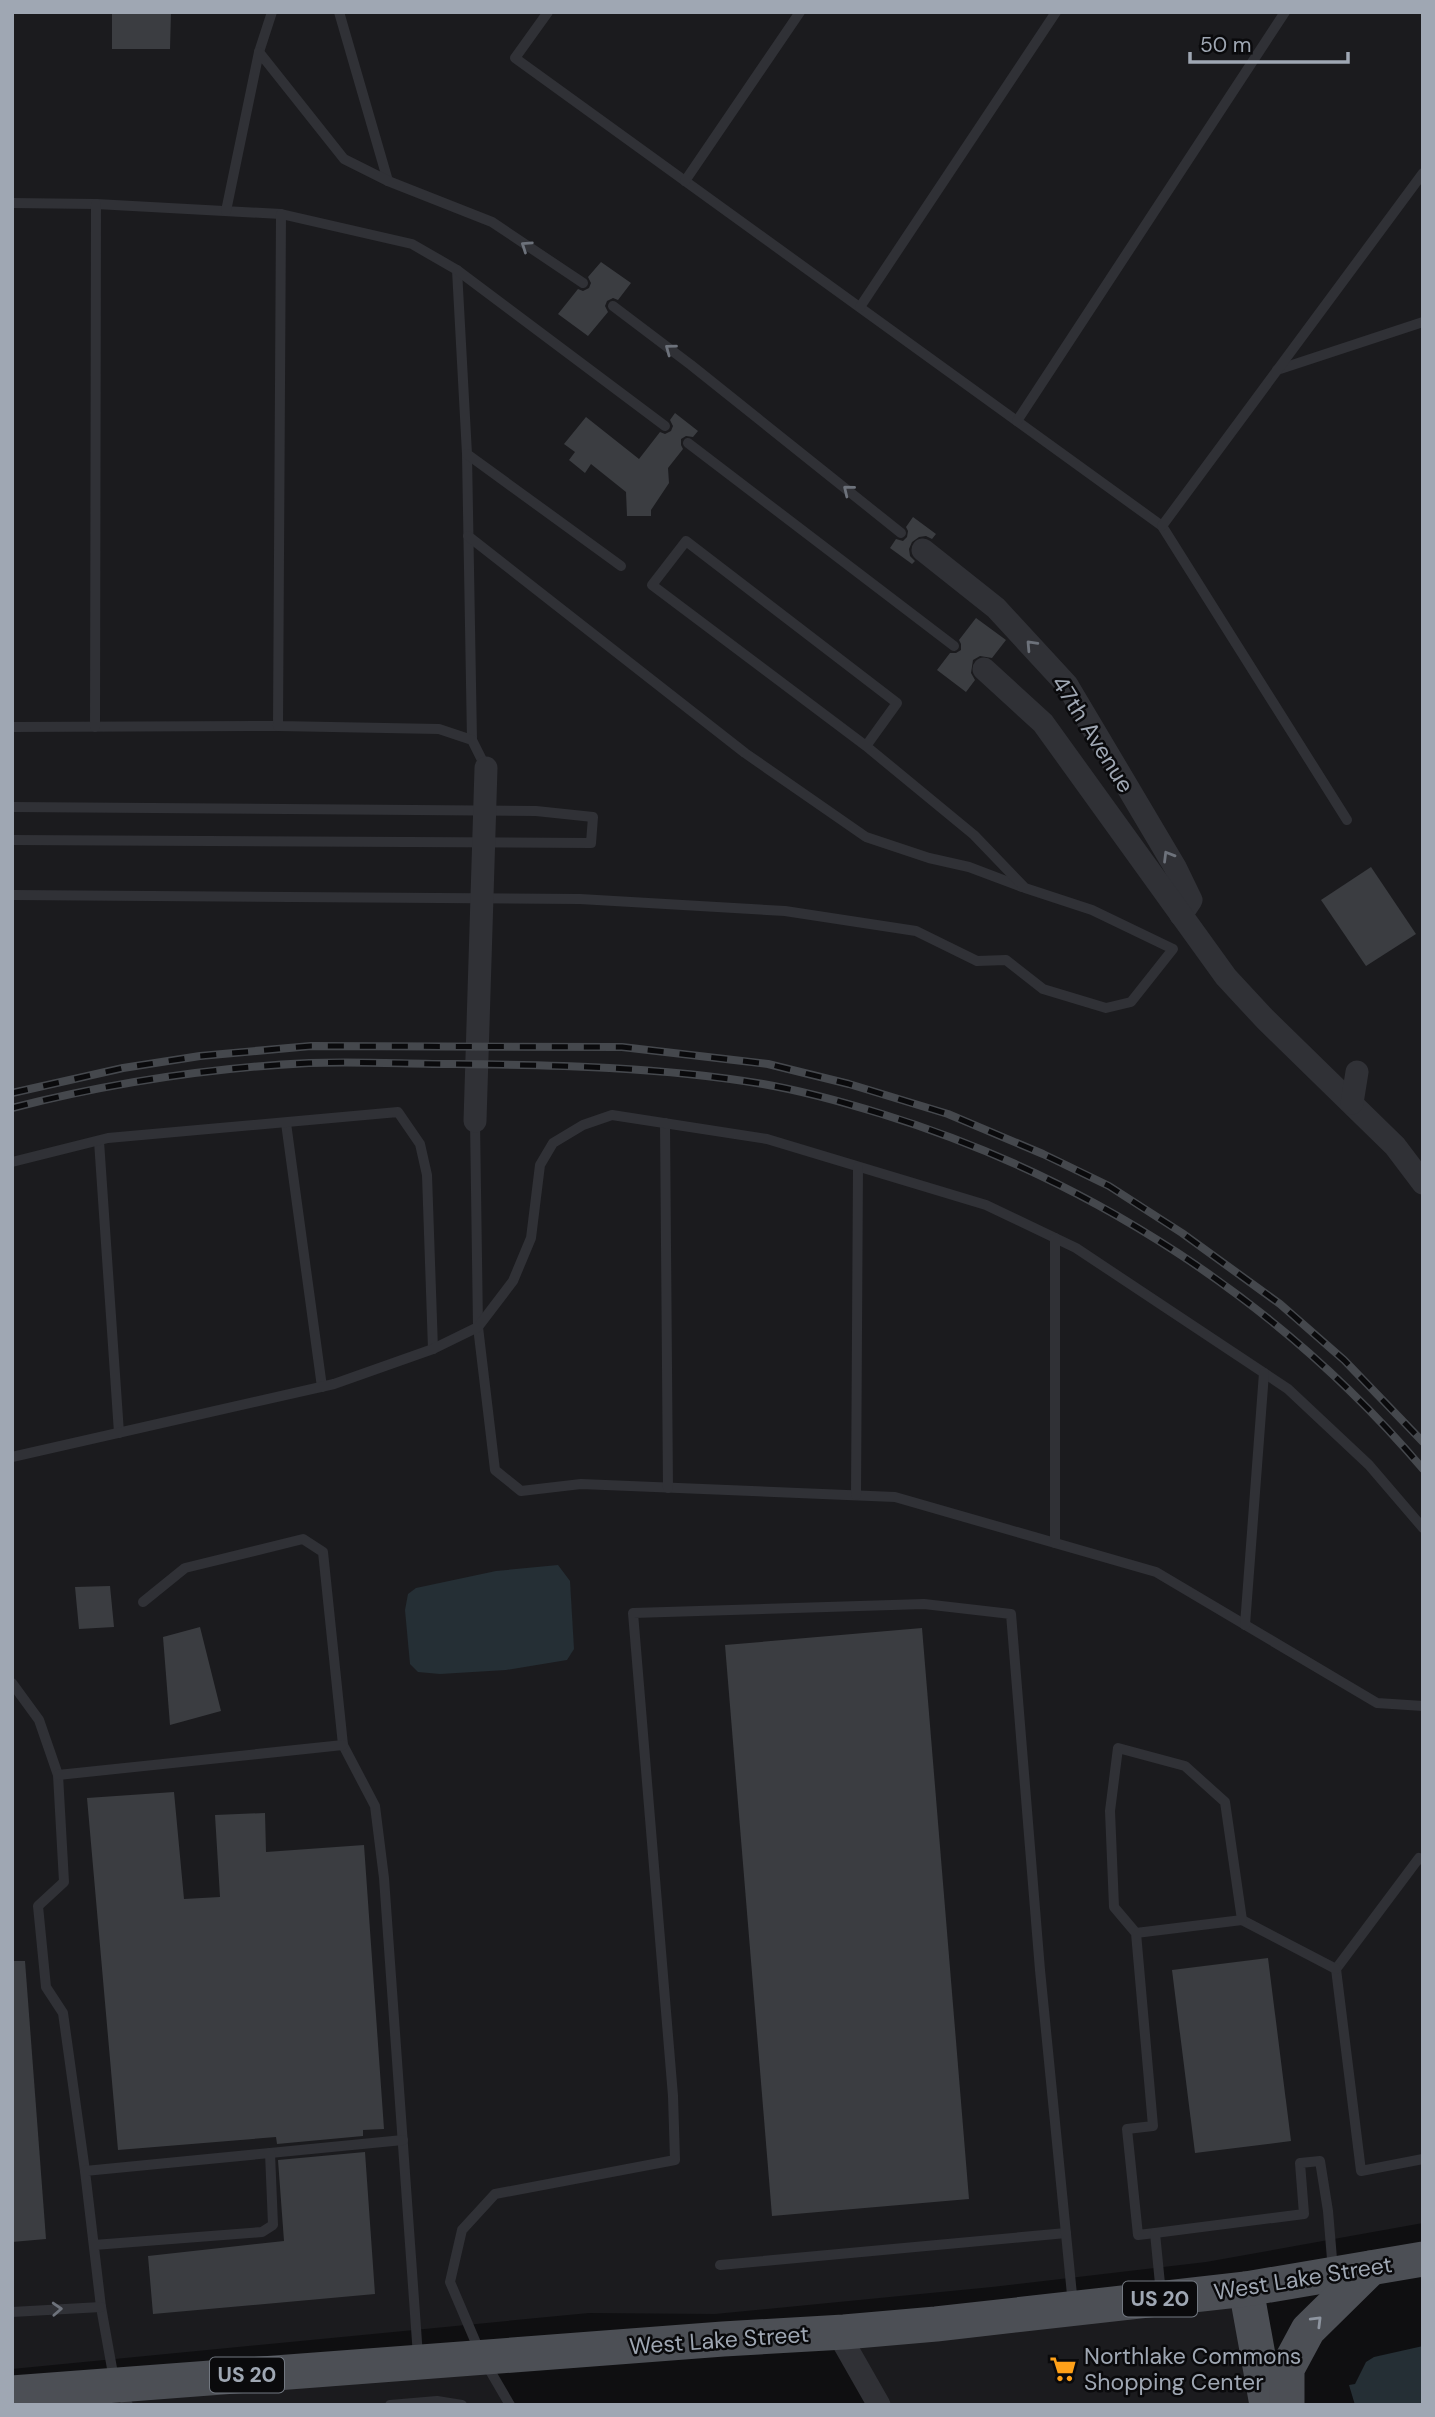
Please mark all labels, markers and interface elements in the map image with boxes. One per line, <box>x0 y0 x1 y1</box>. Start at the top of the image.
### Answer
scale bar <box>1190 21 1348 65</box>
text: 50 m <box>1200 31 1251 59</box>
one-way arrow <box>521 241 534 254</box>
one-way arrow <box>665 344 678 357</box>
one-way arrow <box>843 486 856 499</box>
one-way arrow <box>1026 640 1039 653</box>
street label: 47th Avenue <box>1045 670 1141 798</box>
one-way arrow <box>1163 850 1176 863</box>
street label: West Lake Street <box>1212 2249 1394 2307</box>
road number: US 20 <box>1123 2282 1197 2316</box>
one-way arrow <box>51 2302 62 2317</box>
one-way arrow <box>1309 2317 1321 2329</box>
street label: West Lake Street <box>628 2319 810 2361</box>
place label: Northlake Commons Shopping Center <box>1084 2341 1301 2397</box>
supermarket icon: Northlake Commons Shopping Center <box>1048 2354 1078 2384</box>
road number: US 20 <box>210 2358 284 2392</box>

